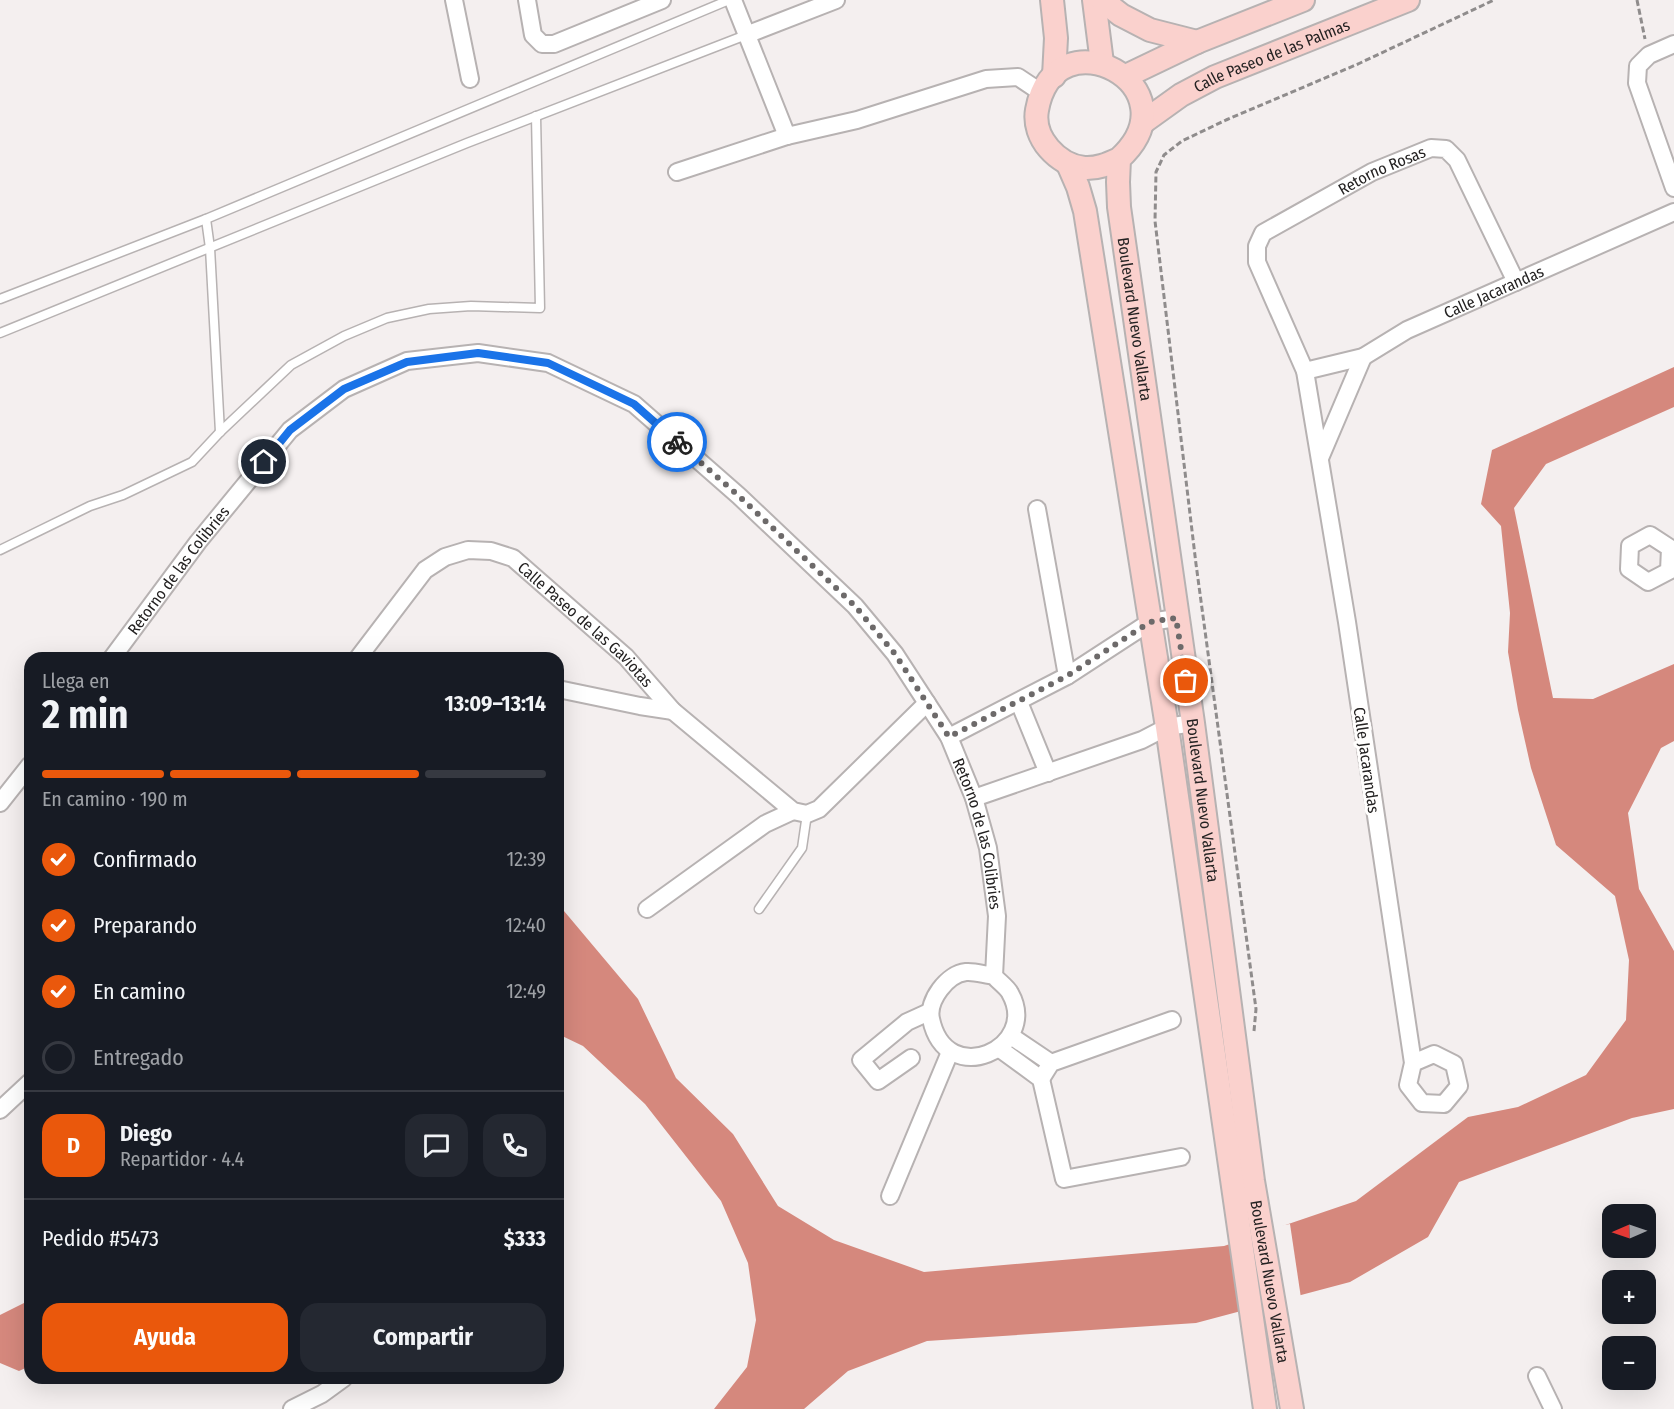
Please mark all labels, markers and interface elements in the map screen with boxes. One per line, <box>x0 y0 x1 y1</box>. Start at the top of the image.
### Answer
street label: Calle Paseo de las Palmas <box>1190 15 1353 97</box>
street label: Retorno Rosas <box>1335 142 1429 199</box>
street label: Boulevard Nuevo Vallarta <box>1113 236 1156 402</box>
street label: Calle Jacarandas <box>1441 262 1547 322</box>
courier <box>647 412 707 472</box>
icon: bike <box>661 426 694 459</box>
pin <box>238 436 289 487</box>
icon: home <box>247 445 280 478</box>
street label: Retorno de las Colibries <box>124 502 234 638</box>
street label: Calle Paseo de las Gaviotas <box>514 558 657 691</box>
pin <box>1160 655 1211 706</box>
icon: bag <box>1169 664 1202 697</box>
text: Llega en <box>42 669 110 693</box>
text: 13:09–13:14 <box>445 690 546 717</box>
text: 2 min <box>42 692 128 738</box>
street label: Calle Jacarandas <box>1350 706 1383 814</box>
street label: Boulevard Nuevo Vallarta <box>1182 717 1223 883</box>
street label: Retorno de las Colibries <box>949 755 1005 911</box>
text: En camino · 190 m <box>42 787 188 811</box>
icon: check <box>42 843 75 876</box>
text: Confirmado <box>93 846 197 873</box>
text: 12:39 <box>506 847 546 871</box>
icon: check <box>42 909 75 942</box>
text: Preparando <box>93 912 197 939</box>
text: 12:40 <box>505 913 546 937</box>
icon: check <box>42 975 75 1008</box>
text: En camino <box>93 978 185 1005</box>
text: 12:49 <box>506 979 546 1003</box>
text: Entregado <box>93 1044 184 1071</box>
button: chat <box>405 1114 468 1177</box>
button: phone <box>483 1114 546 1177</box>
text: Diego <box>120 1120 172 1147</box>
text: D <box>67 1132 80 1159</box>
text: Repartidor · 4.4 <box>120 1147 244 1171</box>
street label: Boulevard Nuevo Vallarta <box>1246 1199 1293 1365</box>
north arrow <box>1602 1204 1656 1258</box>
map controls <box>1602 1204 1656 1390</box>
text: Pedido #5473 <box>42 1225 159 1252</box>
text: $333 <box>504 1225 546 1252</box>
button: + <box>1602 1270 1656 1324</box>
button: Ayuda <box>42 1303 288 1372</box>
button: Compartir <box>300 1303 546 1372</box>
button: − <box>1602 1336 1656 1390</box>

